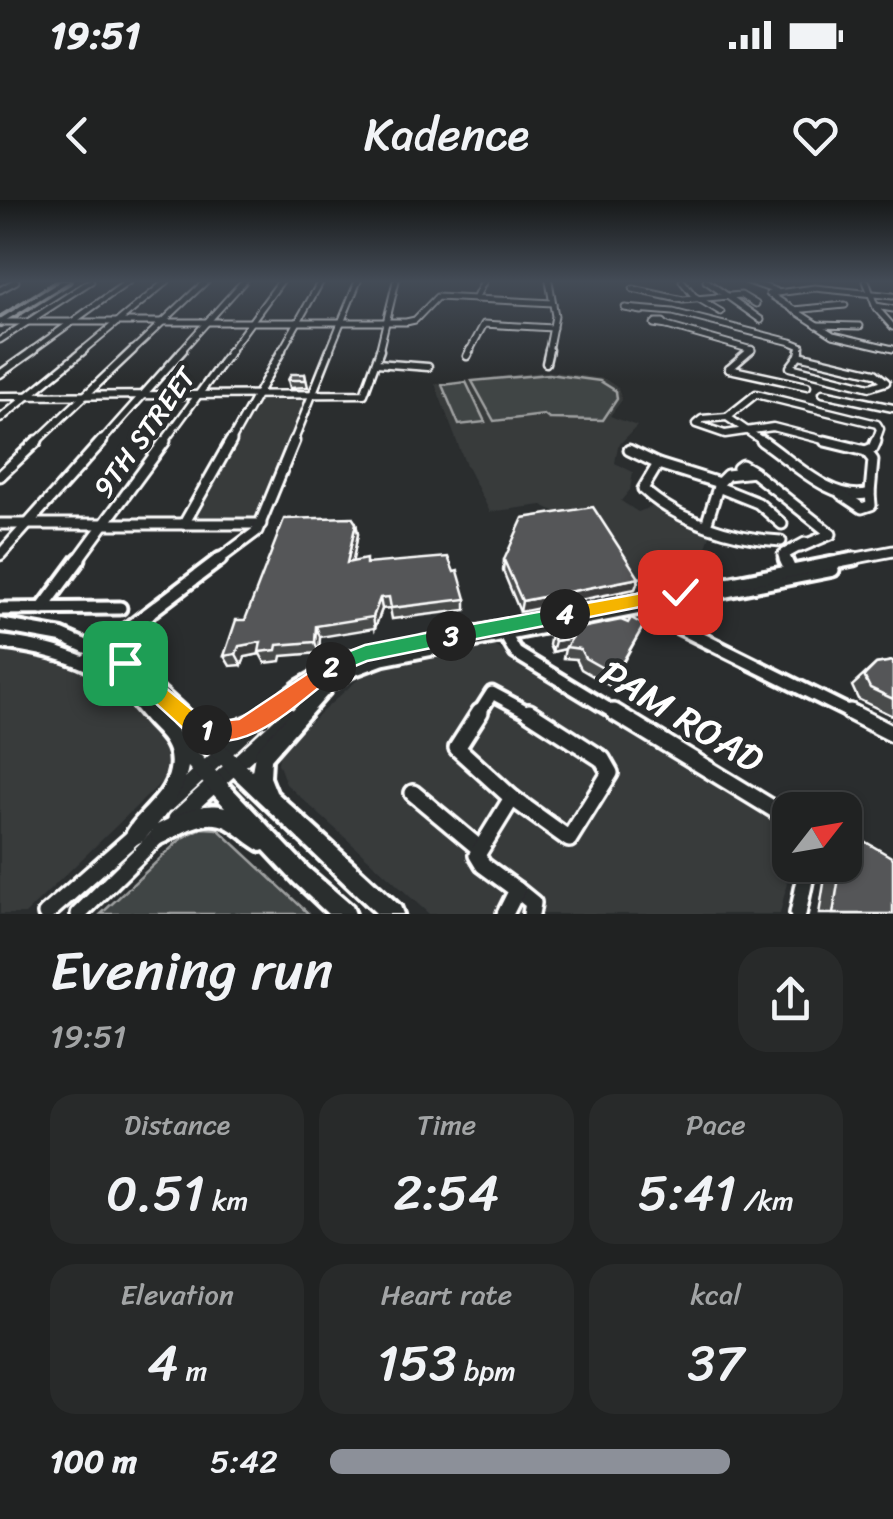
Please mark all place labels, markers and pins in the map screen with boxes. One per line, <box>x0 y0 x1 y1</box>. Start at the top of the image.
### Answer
pin <box>638 550 723 635</box>
pin: 4 <box>540 589 590 639</box>
pin: 3 <box>426 611 476 661</box>
pin <box>83 621 168 706</box>
pin: 2 <box>306 642 356 692</box>
pin: 1 <box>182 705 232 755</box>

